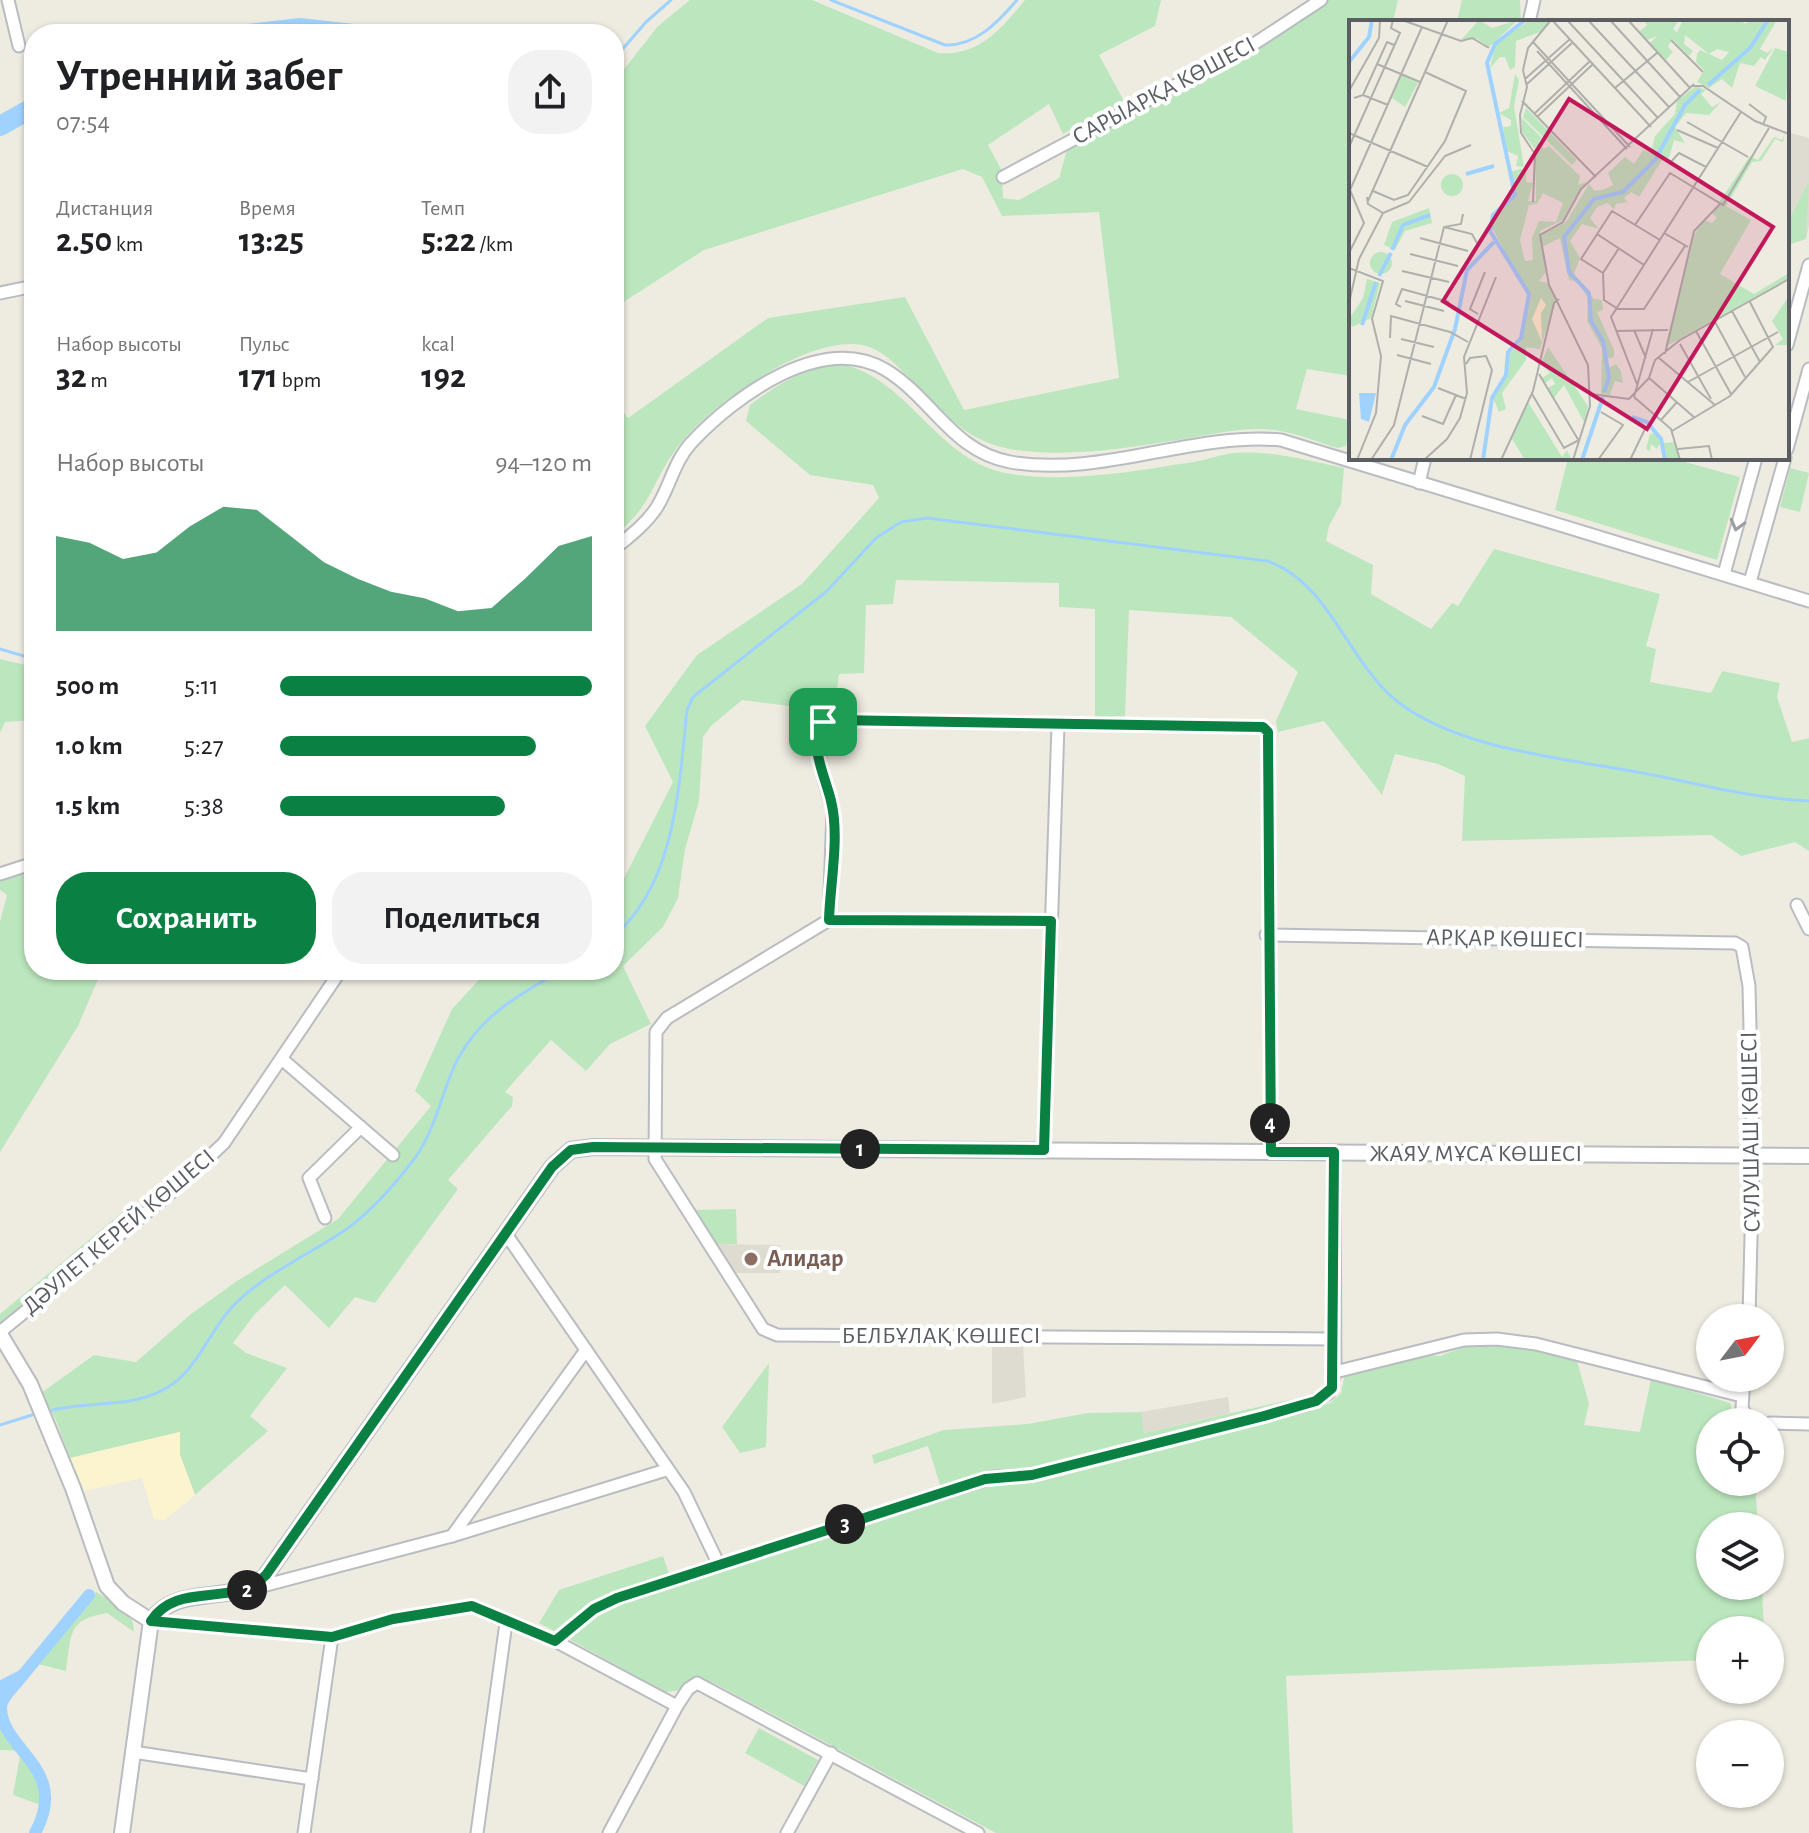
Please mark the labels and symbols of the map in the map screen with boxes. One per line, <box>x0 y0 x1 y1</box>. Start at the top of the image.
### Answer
inset map <box>1349 20 1789 460</box>
street label: САРЫАРҚА КӨШЕСІ <box>1069 33 1259 149</box>
one-way arrow <box>1730 517 1747 531</box>
pin <box>789 688 857 756</box>
street label: АРҚАР КӨШЕСІ <box>1426 926 1584 952</box>
street label: СҰЛУШАШ КӨШЕСІ <box>1737 1031 1765 1233</box>
pin: 4 <box>1250 1103 1290 1143</box>
pin: 1 <box>840 1129 880 1169</box>
street label: ЖАЯУ МҰСА КӨШЕСІ <box>1370 1142 1582 1166</box>
street label: ДӘУЛЕТ КЕРЕЙ КӨШЕСІ <box>18 1145 220 1319</box>
place label: Алидар <box>767 1247 844 1271</box>
marker: Алидар <box>742 1250 760 1268</box>
north arrow <box>1696 1304 1784 1392</box>
street label: БЕЛБҰЛАҚ КӨШЕСІ <box>841 1324 1041 1348</box>
pin: 3 <box>825 1504 865 1544</box>
pin: 2 <box>227 1570 267 1610</box>

